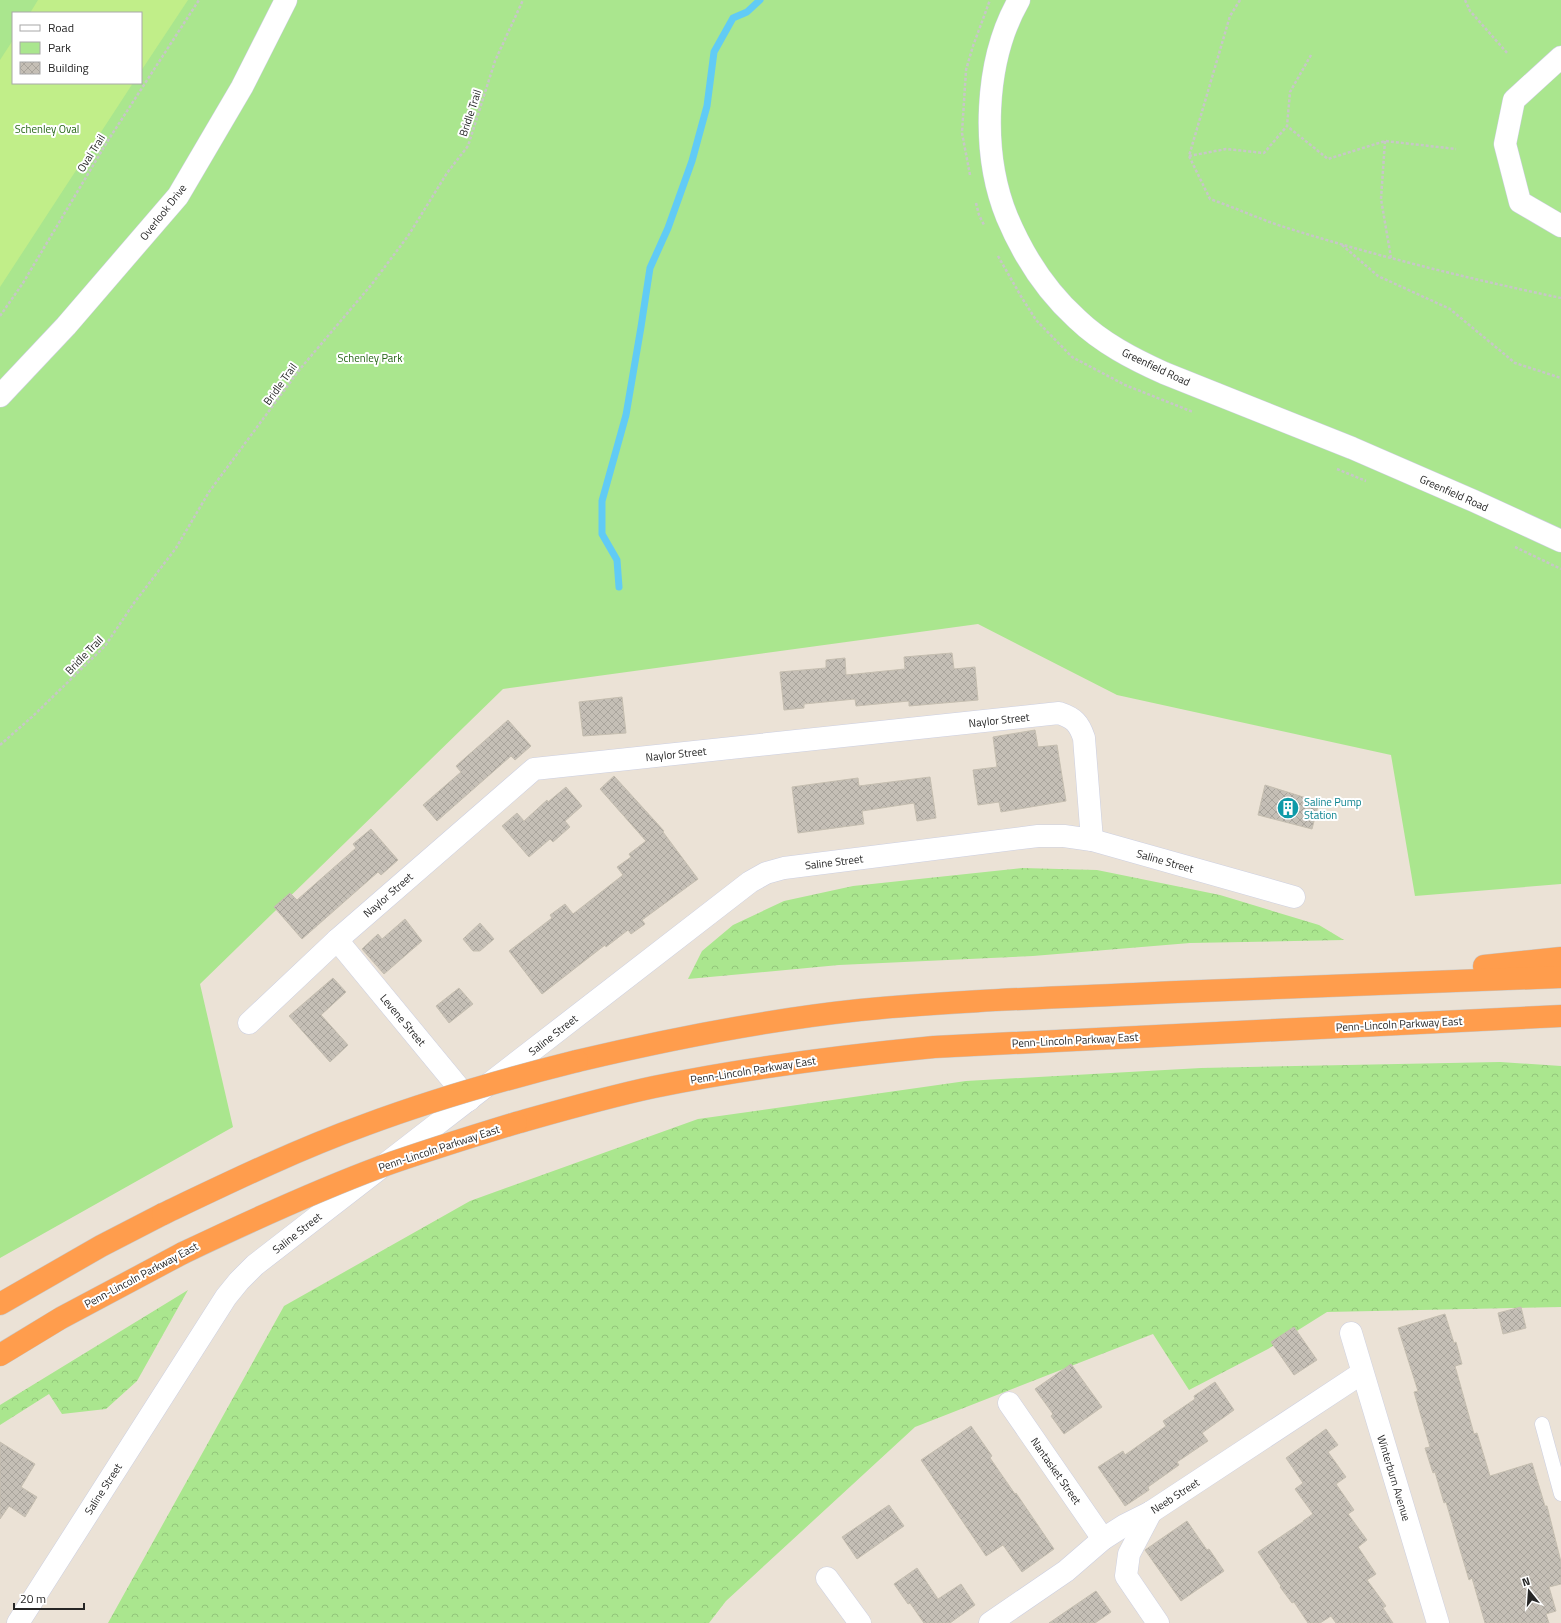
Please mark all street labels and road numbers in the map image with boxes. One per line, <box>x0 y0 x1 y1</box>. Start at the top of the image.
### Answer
street label: Bridle Trail <box>455 87 485 139</box>
street label: Oval Trail <box>73 131 109 175</box>
street label: Overlook Drive <box>136 180 190 244</box>
street label: Greenfield Road <box>1119 344 1193 390</box>
street label: Bridle Trail <box>259 360 301 408</box>
street label: Greenfield Road <box>1417 471 1491 515</box>
street label: Bridle Trail <box>61 632 107 678</box>
street label: Naylor Street <box>968 709 1030 731</box>
street label: Naylor Street <box>645 743 707 765</box>
street label: Saline Street <box>1135 845 1196 877</box>
street label: Saline Street <box>804 850 864 874</box>
street label: Naylor Street <box>360 869 416 921</box>
street label: Levene Street <box>376 990 430 1050</box>
street label: Saline Street <box>525 1011 581 1059</box>
street label: Penn-Lincoln Parkway East <box>1335 1013 1463 1035</box>
street label: Penn-Lincoln Parkway East <box>1011 1029 1139 1051</box>
street label: Penn-Lincoln Parkway East <box>689 1052 817 1088</box>
street label: Penn-Lincoln Parkway East <box>376 1121 502 1175</box>
street label: Saline Street <box>269 1209 325 1257</box>
street label: Penn-Lincoln Parkway East <box>81 1238 201 1312</box>
street label: Winterburn Avenue <box>1373 1433 1415 1524</box>
street label: Nantasket Street <box>1027 1434 1085 1508</box>
street label: Saline Street <box>80 1460 126 1518</box>
street label: Neeb Street <box>1148 1474 1203 1518</box>

